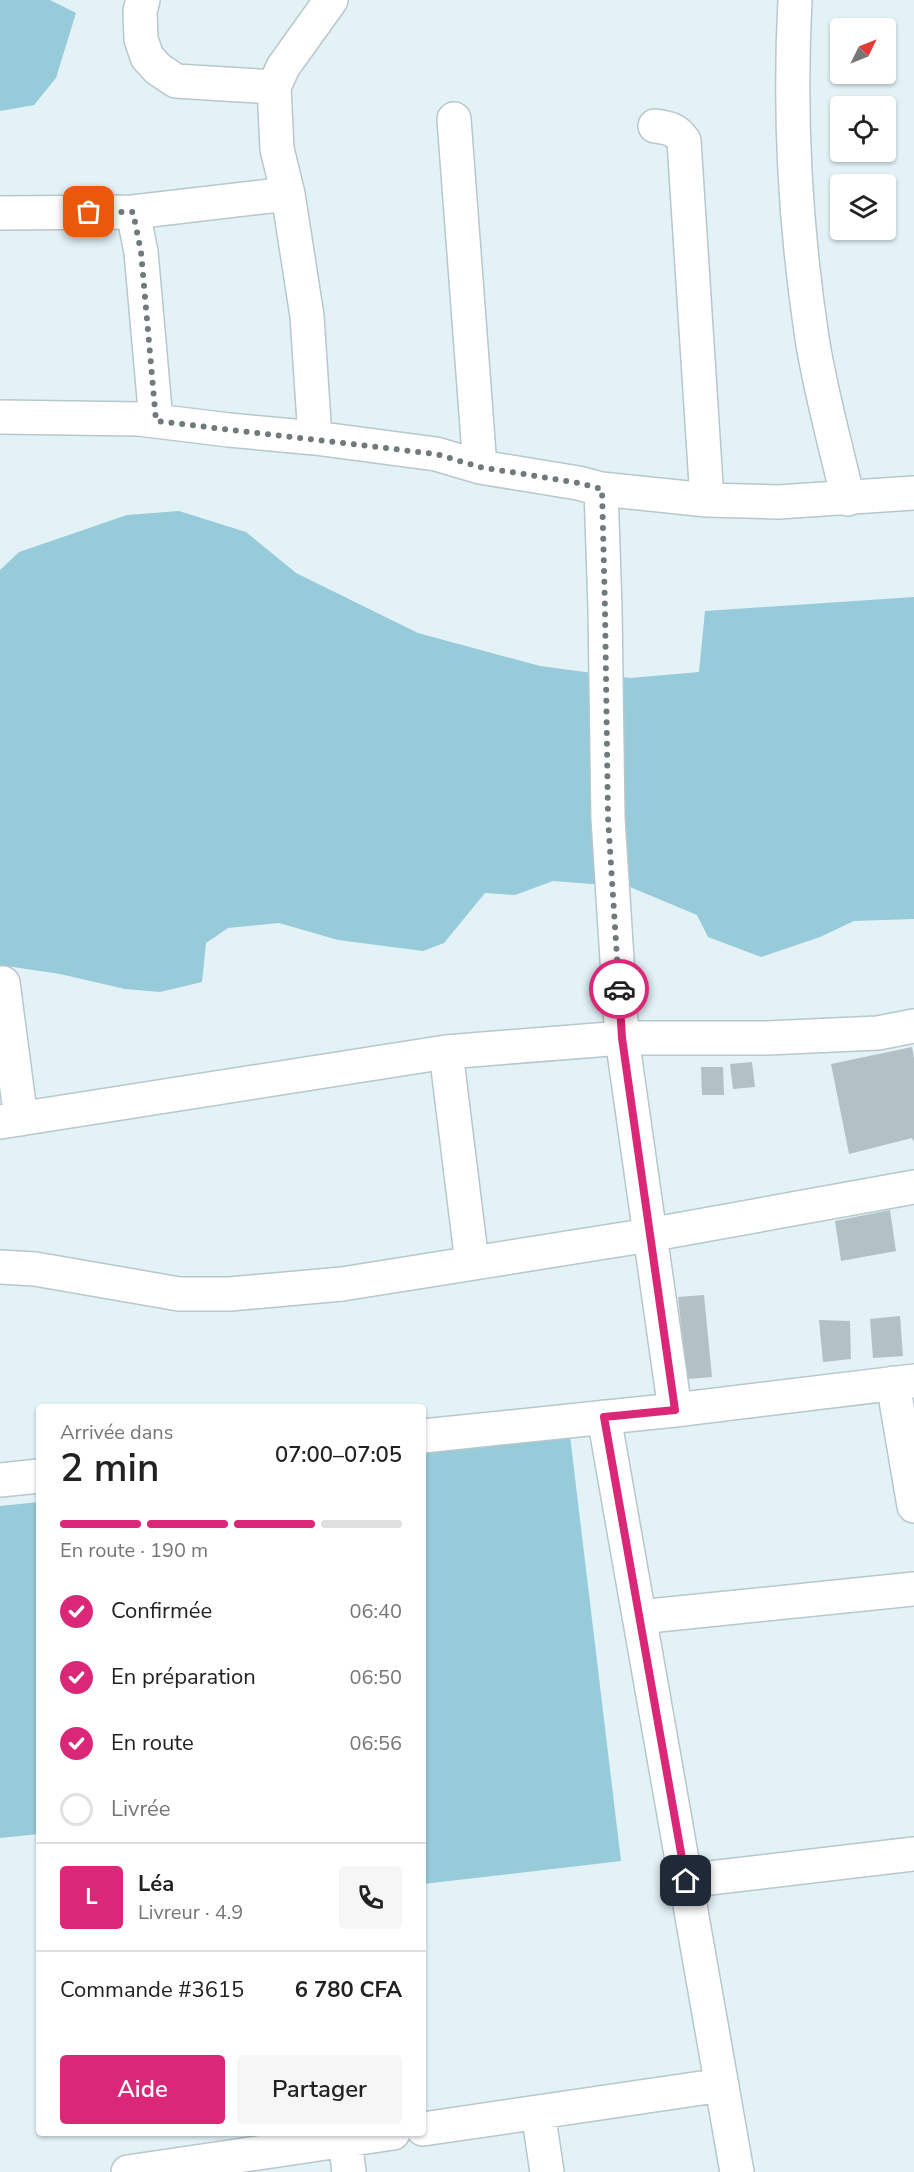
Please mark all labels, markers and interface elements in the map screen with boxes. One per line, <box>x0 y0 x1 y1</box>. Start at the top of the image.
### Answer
north arrow <box>830 18 896 84</box>
map controls <box>830 18 896 240</box>
button: locate <box>830 96 896 162</box>
button: layers <box>830 174 896 240</box>
pin <box>63 186 114 237</box>
icon: bag <box>72 195 105 228</box>
courier <box>589 959 649 1019</box>
icon: car <box>603 973 636 1006</box>
text: Arrivée dans <box>60 1419 173 1446</box>
text: 07:00–07:05 <box>275 1440 402 1470</box>
text: 2 min <box>60 1442 159 1495</box>
text: En route · 190 m <box>60 1537 208 1564</box>
icon: check <box>60 1595 93 1628</box>
text: Confirmée <box>111 1596 212 1626</box>
text: 06:40 <box>349 1598 402 1625</box>
icon: check <box>60 1661 93 1694</box>
text: En préparation <box>111 1662 256 1692</box>
text: 06:50 <box>349 1664 402 1691</box>
icon: check <box>60 1727 93 1760</box>
text: En route <box>111 1728 194 1758</box>
text: 06:56 <box>349 1730 402 1757</box>
text: Livrée <box>111 1794 171 1824</box>
pin <box>660 1855 711 1906</box>
icon: home <box>669 1864 702 1897</box>
button: phone <box>339 1866 402 1929</box>
text: Léa <box>138 1869 174 1899</box>
text: L <box>85 1882 98 1912</box>
text: Livreur · 4.9 <box>138 1899 243 1926</box>
text: Commande #3615 <box>60 1975 244 2005</box>
text: 6 780 CFA <box>295 1975 402 2005</box>
button: Aide <box>60 2055 225 2124</box>
button: Partager <box>237 2055 402 2124</box>

